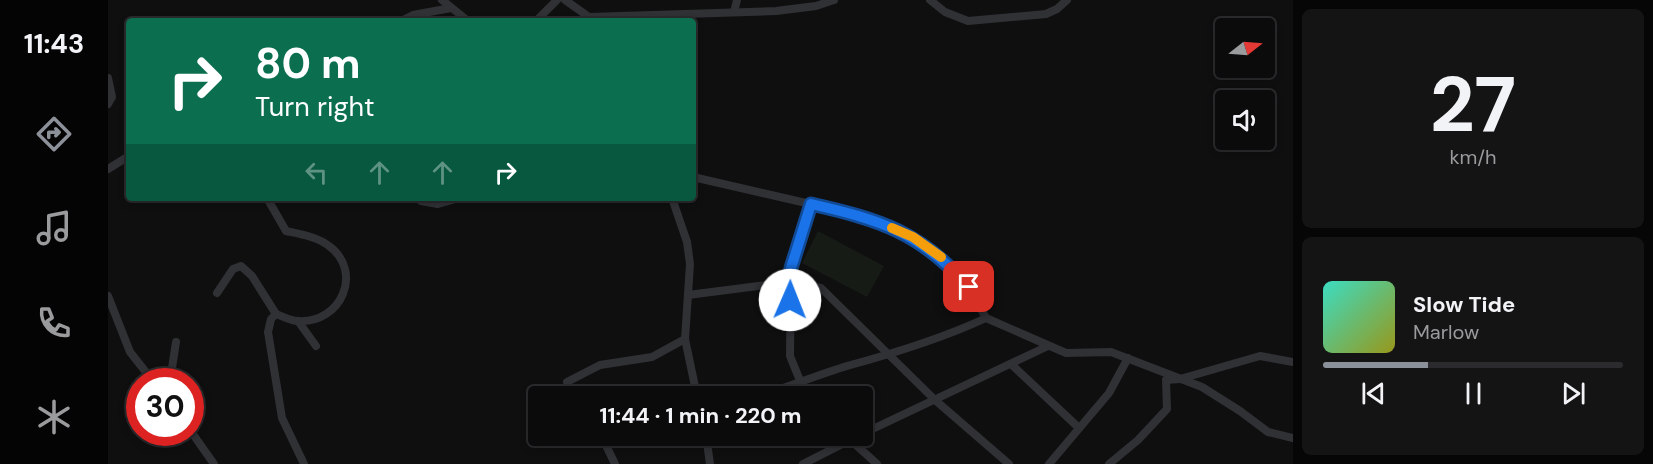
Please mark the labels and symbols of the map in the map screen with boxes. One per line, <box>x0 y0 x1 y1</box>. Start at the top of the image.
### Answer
north arrow <box>1215 18 1275 78</box>
pin <box>943 261 994 312</box>
position arrow <box>758 268 822 332</box>
speed limit sign: 30 <box>126 368 204 446</box>

